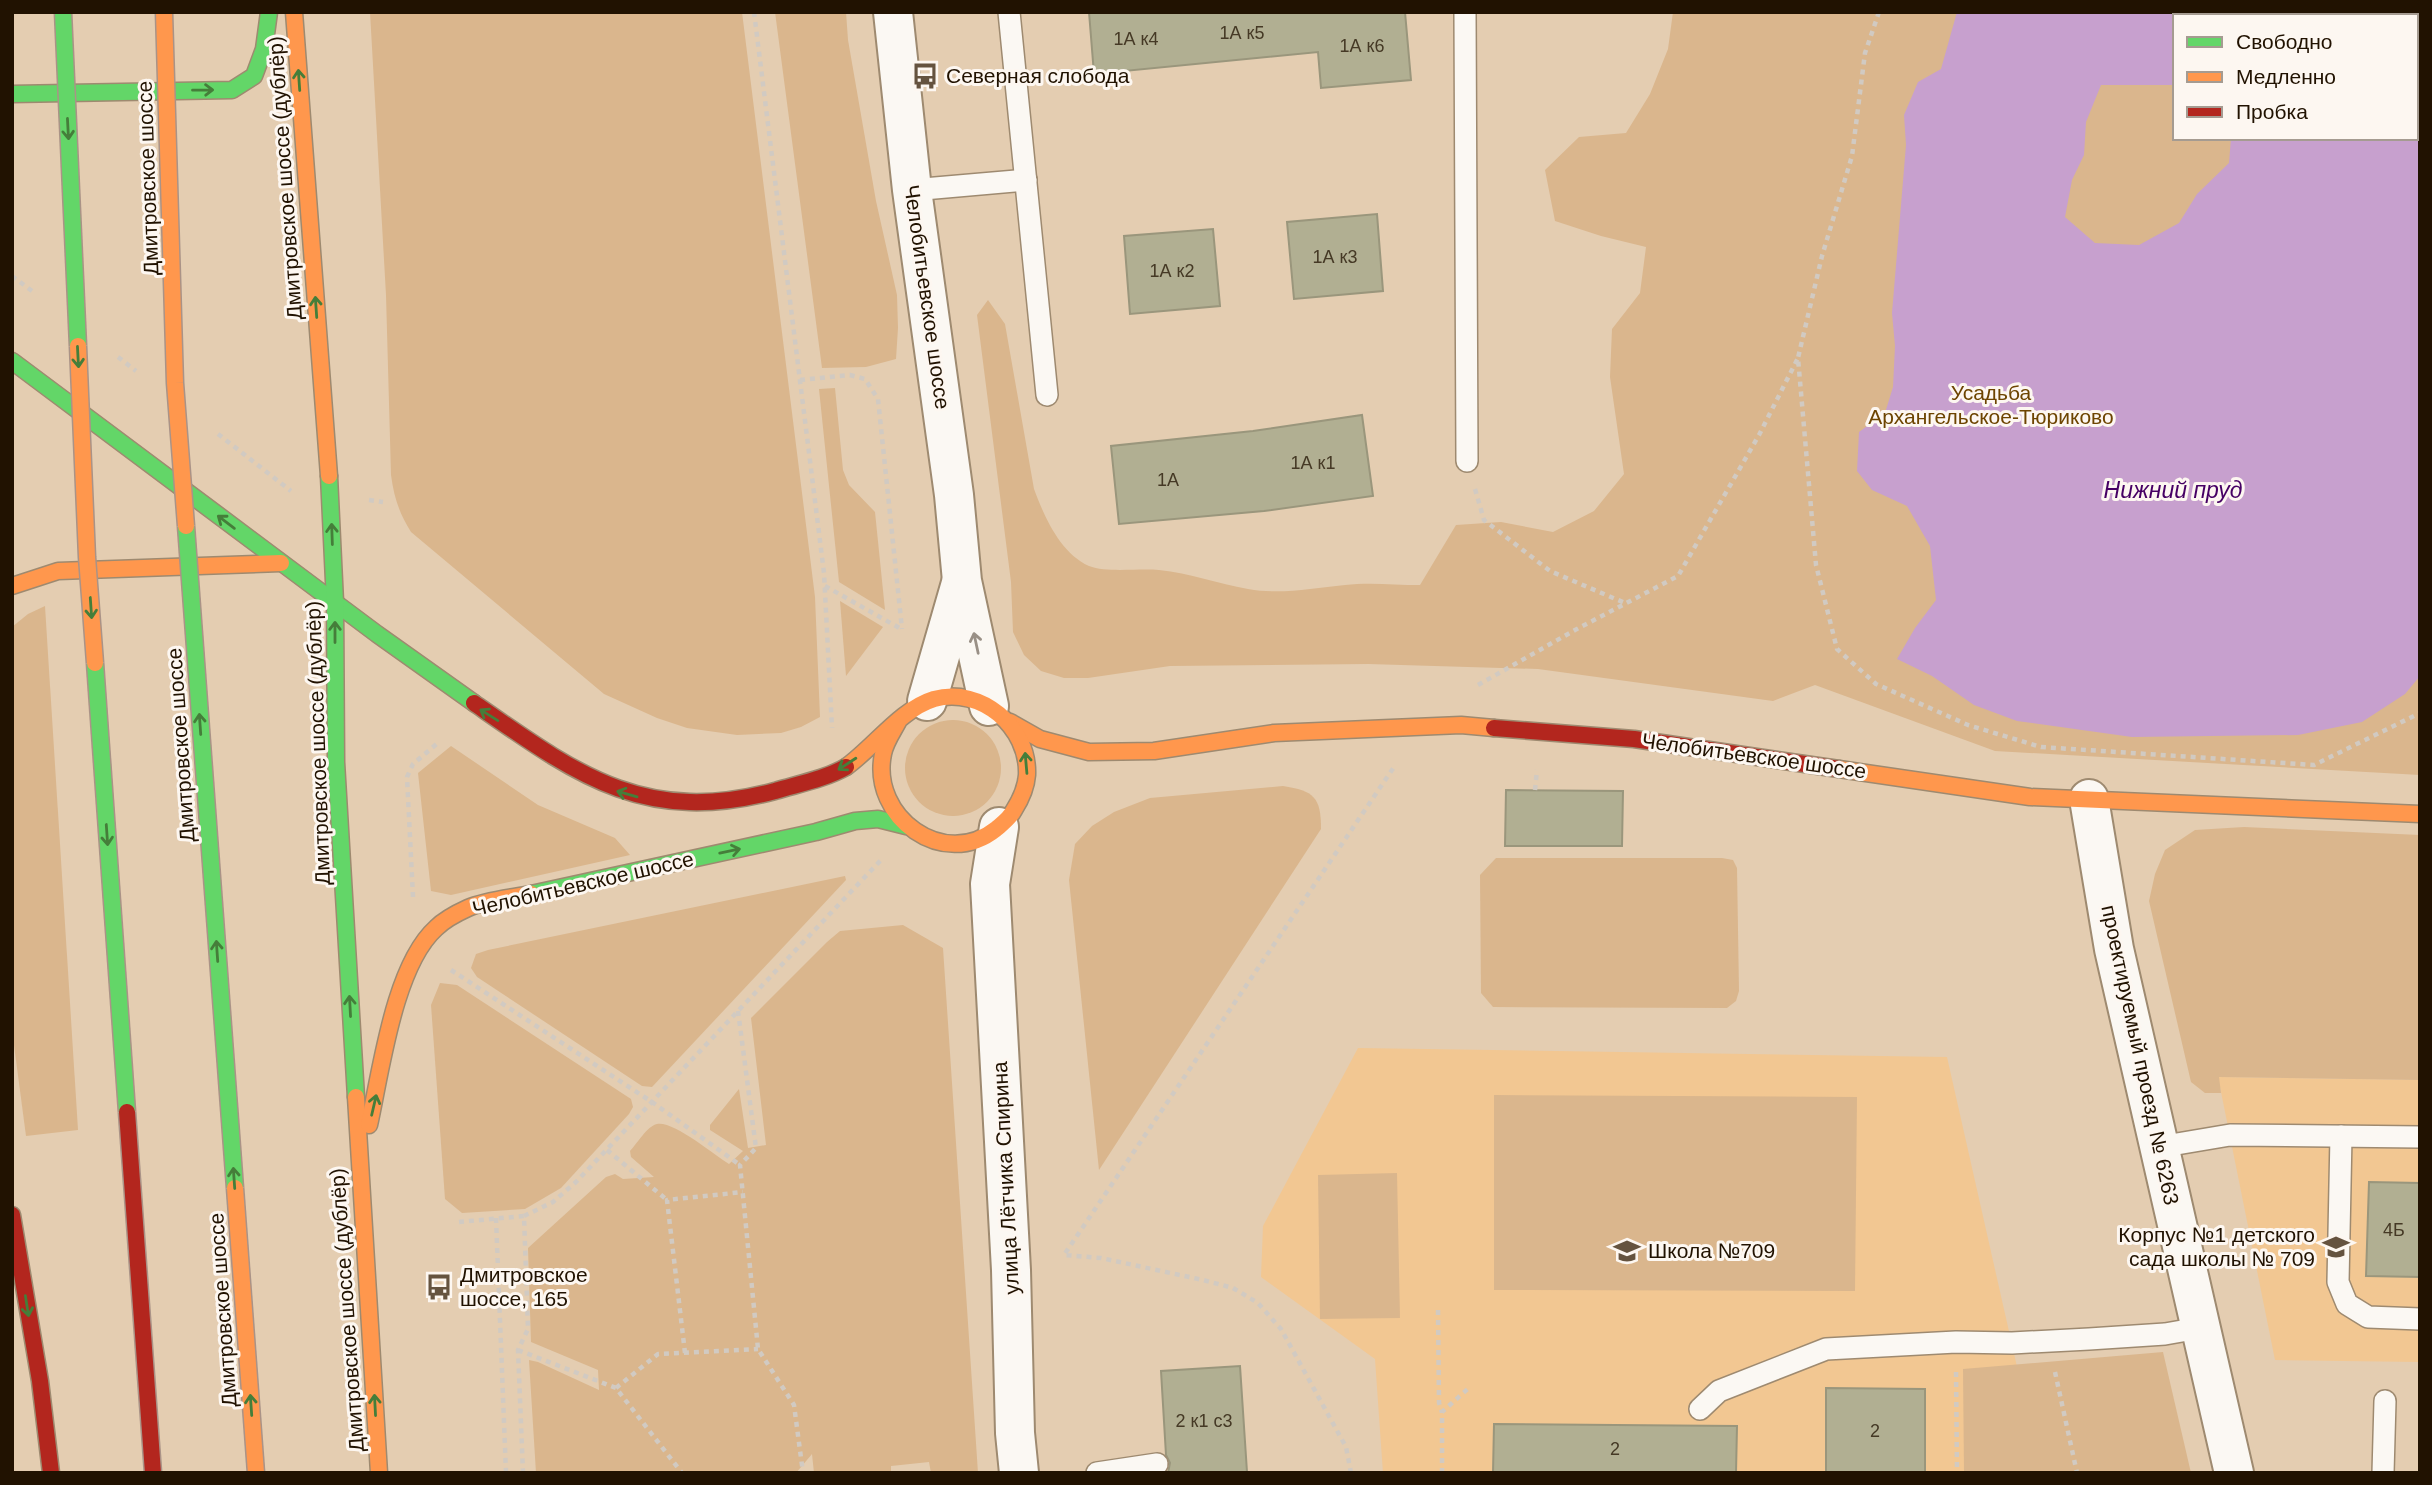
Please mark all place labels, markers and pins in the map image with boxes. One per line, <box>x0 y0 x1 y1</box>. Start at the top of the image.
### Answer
bus stop icon: Северная слобода <box>910 61 940 91</box>
place label: Северная слобода <box>946 64 1130 87</box>
place label: Корпус №1 детского сада школы № 709 <box>2118 1223 2315 1270</box>
school or university icon: Корпус №1 детского сада школы № 709 <box>2321 1232 2351 1262</box>
school or university icon: Школа №709 <box>1612 1236 1642 1266</box>
place label: Школа №709 <box>1648 1239 1775 1262</box>
place label: Дмитровское шоссе, 165 <box>460 1263 588 1310</box>
bus stop icon: Дмитровское шоссе, 165 <box>424 1272 454 1302</box>

